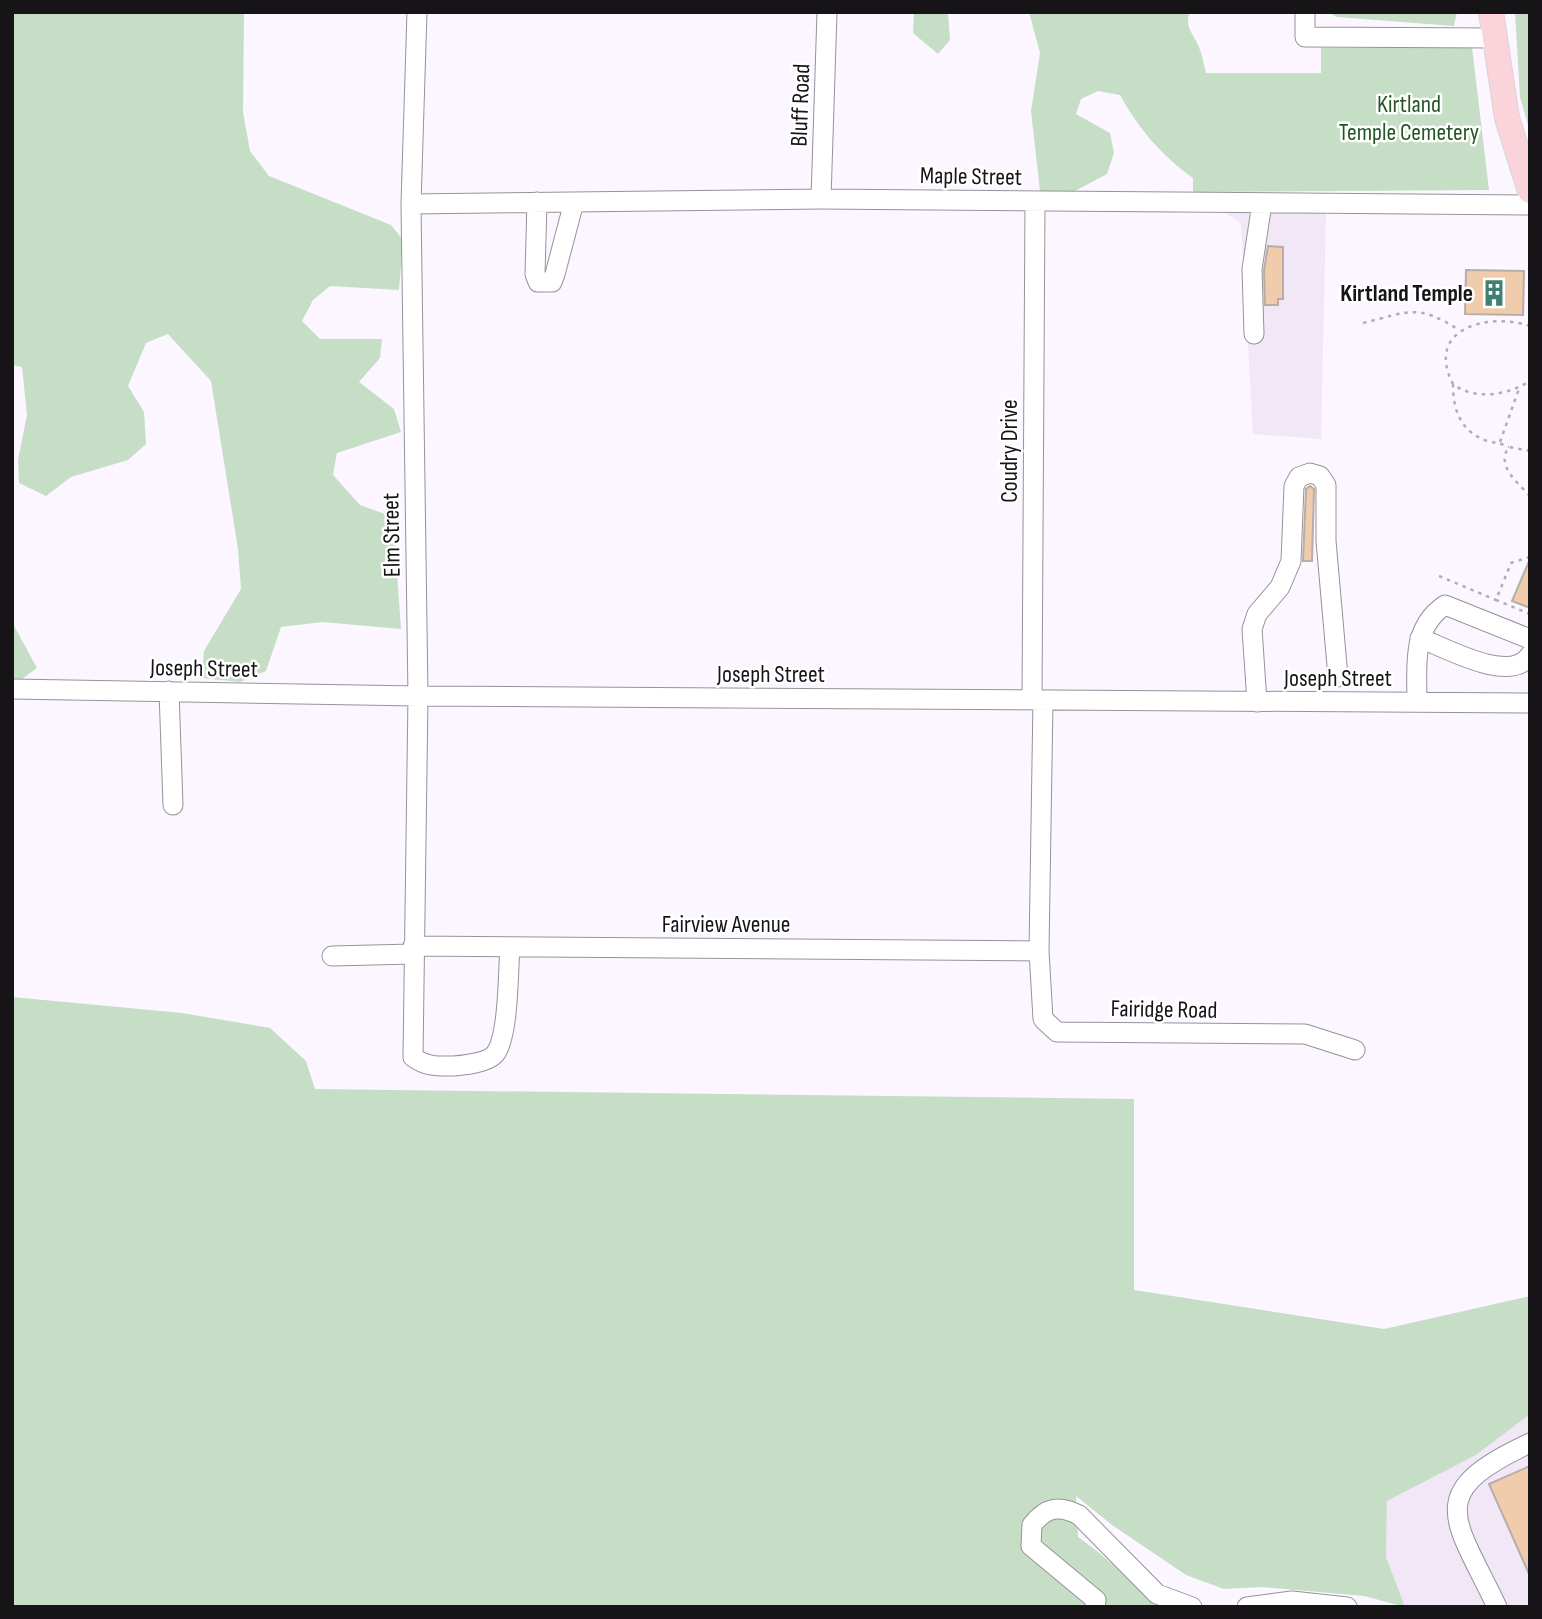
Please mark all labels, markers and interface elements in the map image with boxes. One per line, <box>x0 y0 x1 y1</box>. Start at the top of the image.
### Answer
street label: Bluff Road <box>785 63 816 147</box>
park label: Kirtland Temple Cemetery <box>1339 90 1479 147</box>
street label: Maple Street <box>920 161 1022 192</box>
building icon: Kirtland Temple <box>1479 278 1509 308</box>
place label: Kirtland Temple <box>1340 279 1473 308</box>
street label: Coudry Drive <box>995 399 1024 503</box>
street label: Elm Street <box>376 493 407 577</box>
street label: Joseph Street <box>149 653 258 684</box>
street label: Joseph Street <box>716 660 825 689</box>
street label: Joseph Street <box>1283 664 1392 693</box>
street label: Fairview Avenue <box>662 910 790 939</box>
street label: Fairidge Road <box>1110 994 1218 1025</box>

